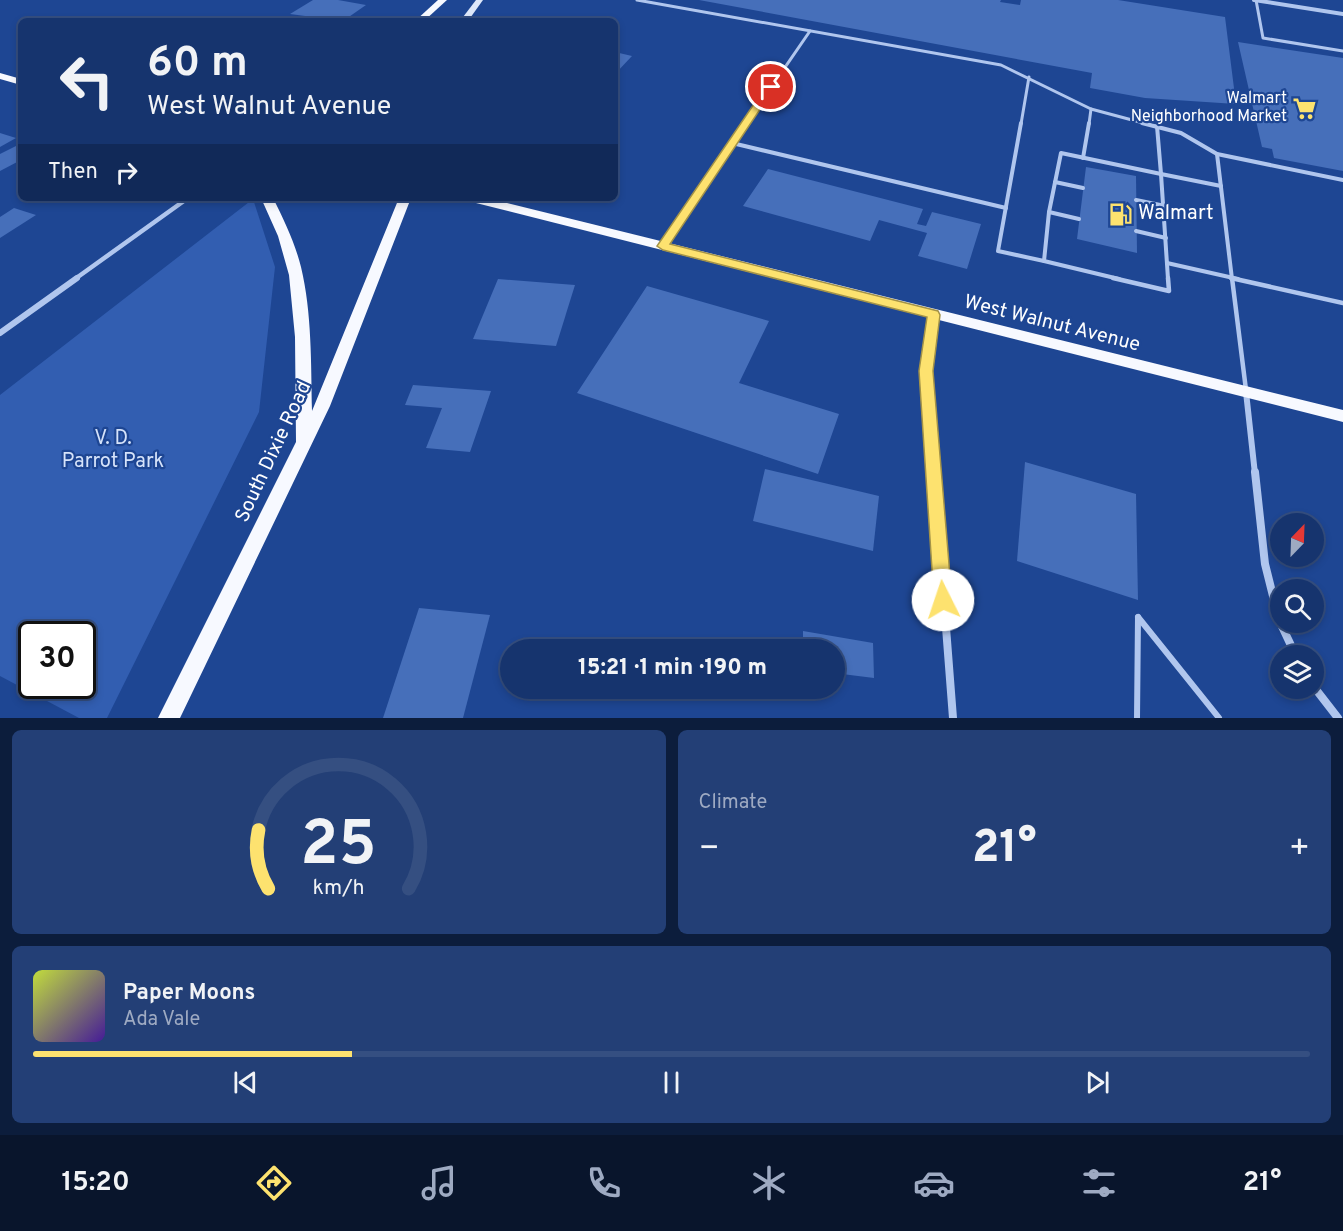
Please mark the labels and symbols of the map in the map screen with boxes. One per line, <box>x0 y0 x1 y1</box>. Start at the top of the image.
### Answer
pin <box>745 61 796 112</box>
place label: Walmart Neighborhood Market <box>1131 89 1287 127</box>
supermarket icon: Walmart Neighborhood Market <box>1292 95 1318 121</box>
fuel station icon: Walmart <box>1107 201 1133 227</box>
place label: Walmart <box>1138 201 1214 227</box>
street label: West Walnut Avenue <box>961 290 1143 358</box>
street label: South Dixie Road <box>230 377 318 527</box>
park label: V. D. Parrot Park <box>62 426 164 475</box>
north arrow <box>1270 513 1324 567</box>
position arrow <box>911 568 975 632</box>
speed limit sign: 30 <box>18 621 96 699</box>

